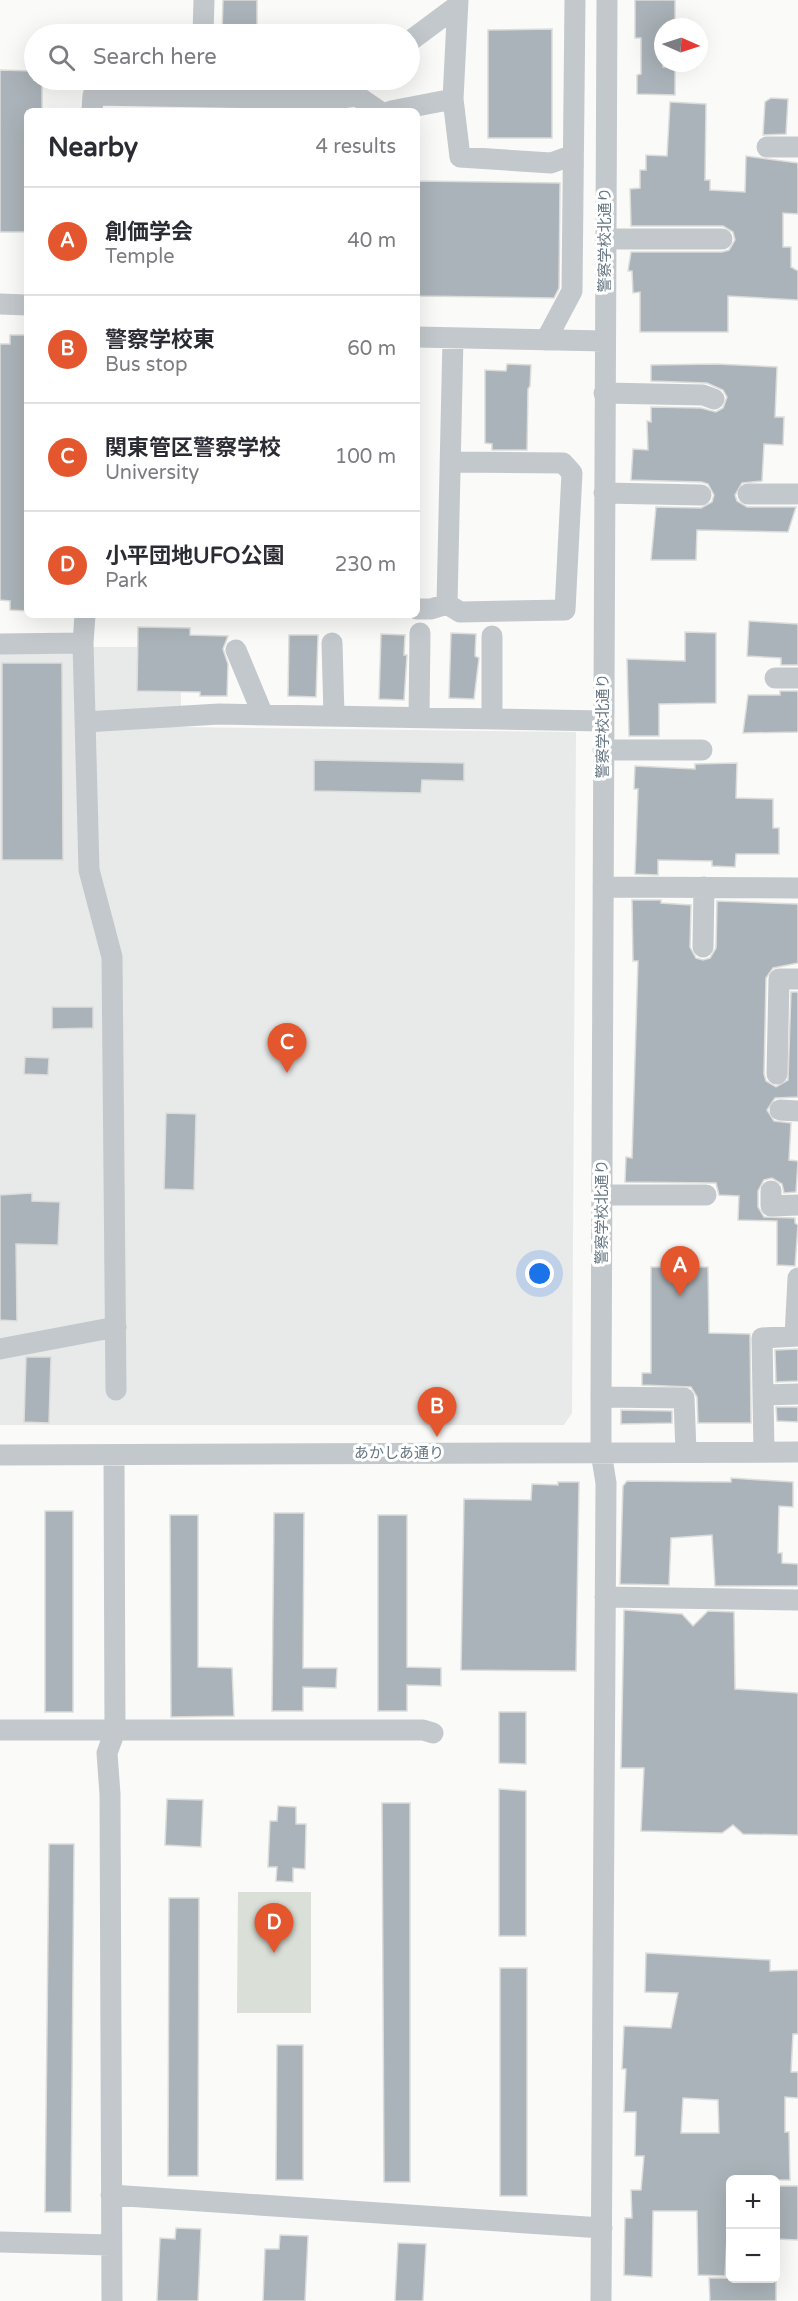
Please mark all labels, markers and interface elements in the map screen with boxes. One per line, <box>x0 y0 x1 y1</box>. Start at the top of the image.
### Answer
north arrow <box>654 18 708 72</box>
search box <box>24 24 420 90</box>
icon: search <box>45 41 78 74</box>
text: Search here <box>93 44 217 70</box>
text: Nearby <box>48 132 138 163</box>
text: 4 results <box>316 135 396 159</box>
street label: 警察学校北通り <box>596 187 614 293</box>
text: 創価学会 <box>105 219 193 245</box>
text: A <box>60 229 75 253</box>
text: 40 m <box>347 229 396 253</box>
text: Temple <box>105 245 175 269</box>
text: 警察学校東 <box>105 327 215 353</box>
text: B <box>61 337 74 361</box>
text: 60 m <box>347 337 396 361</box>
text: Bus stop <box>105 353 188 377</box>
text: 関東管区警察学校 <box>105 435 281 461</box>
text: C <box>61 445 74 469</box>
text: 100 m <box>335 445 396 469</box>
text: University <box>105 461 199 485</box>
text: 小平団地UFO公園 <box>105 543 284 569</box>
text: D <box>60 553 75 577</box>
text: 230 m <box>335 553 396 577</box>
text: Park <box>105 569 148 593</box>
street label: 警察学校北通り <box>594 673 612 779</box>
pin: C <box>268 1024 306 1073</box>
street label: 警察学校北通り <box>593 1159 611 1265</box>
pin: A <box>660 1246 700 1296</box>
your location <box>525 1259 554 1288</box>
pin: B <box>418 1388 456 1437</box>
street label: あかしあ通り <box>354 1444 444 1462</box>
pin: D <box>254 1904 294 1953</box>
map controls <box>726 2175 780 2283</box>
button: + <box>726 2175 780 2229</box>
button: − <box>726 2229 780 2283</box>

